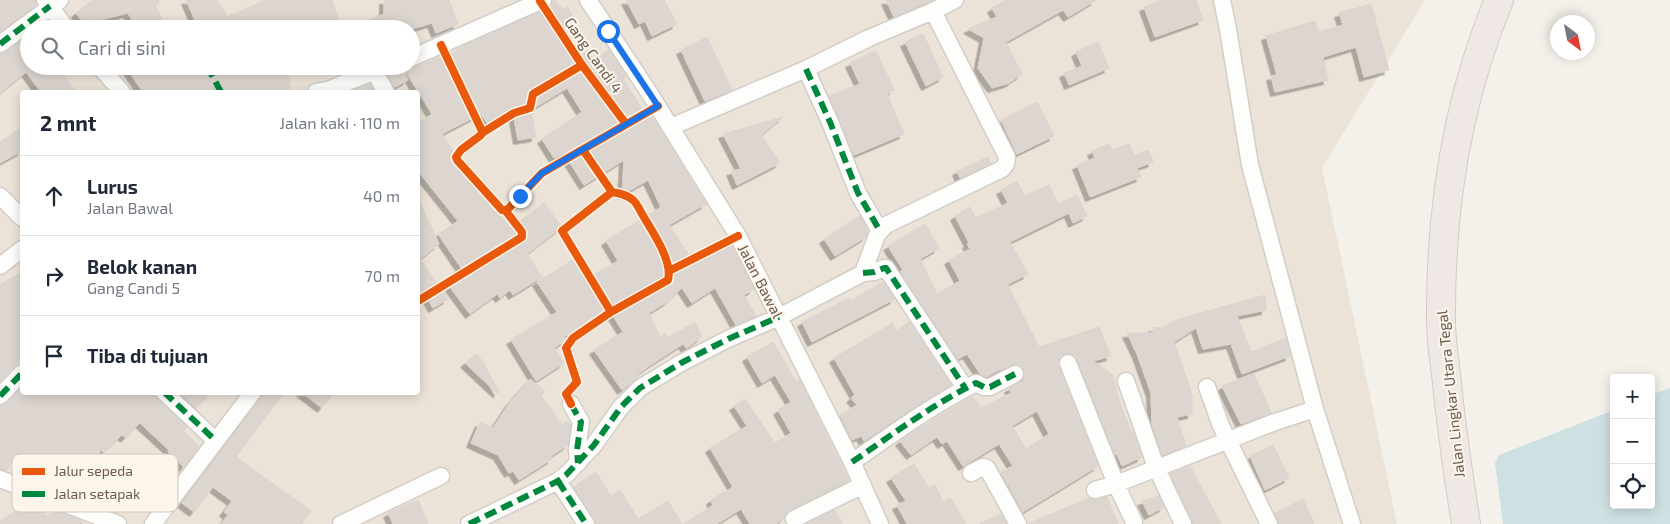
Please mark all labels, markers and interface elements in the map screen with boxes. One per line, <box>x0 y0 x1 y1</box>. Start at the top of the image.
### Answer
street label: Gang Candi 4 <box>561 14 627 96</box>
north arrow <box>1550 15 1595 60</box>
search box <box>20 20 420 75</box>
route start <box>597 20 620 43</box>
icon: search <box>38 34 66 62</box>
text: Cari di sini <box>78 36 166 59</box>
text: 2 mnt <box>40 110 96 135</box>
text: Jalan kaki · 110 m <box>279 113 400 132</box>
text: Lurus <box>87 175 138 198</box>
icon: ahead <box>40 182 68 210</box>
route end <box>509 185 532 208</box>
text: 40 m <box>363 186 400 205</box>
text: Jalan Bawal <box>87 198 173 217</box>
street label: Jalan Bawal <box>735 241 788 321</box>
text: Belok kanan <box>87 255 197 278</box>
icon: right <box>40 262 68 290</box>
text: 70 m <box>365 266 400 285</box>
text: Gang Candi 5 <box>87 278 180 297</box>
street label: Jalan Lingkar Utara Tegal <box>1432 309 1468 479</box>
icon: arrive <box>40 342 68 370</box>
text: Tiba di tujuan <box>87 344 208 367</box>
map controls <box>1610 374 1655 509</box>
button: + <box>1610 374 1655 419</box>
button: − <box>1610 419 1655 464</box>
legend <box>12 454 178 512</box>
text: Jalur sepeda <box>54 462 133 479</box>
button: locate <box>1610 464 1655 509</box>
text: Jalan setapak <box>54 485 140 502</box>

